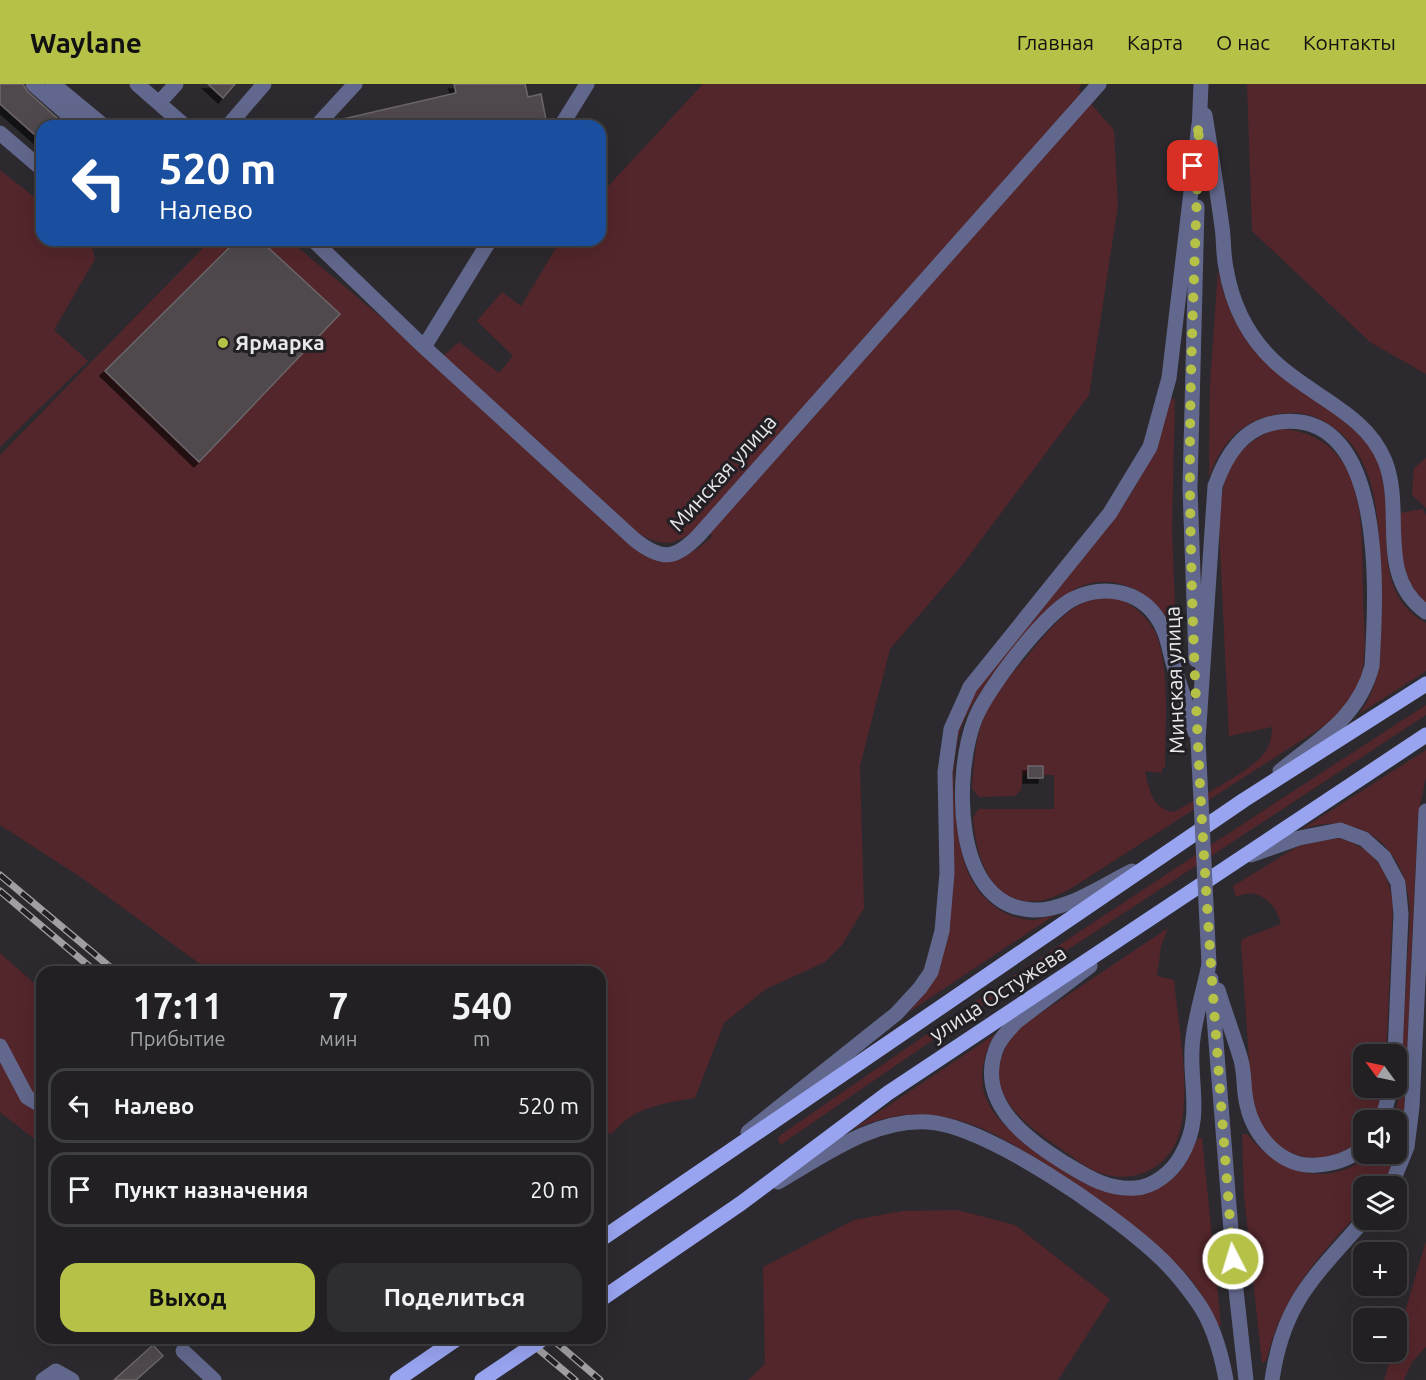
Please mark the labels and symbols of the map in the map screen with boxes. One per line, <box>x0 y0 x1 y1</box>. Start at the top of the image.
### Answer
pin <box>1167 140 1218 191</box>
place label: Ярмарка <box>235 330 325 354</box>
marker: Ярмарка <box>216 336 230 350</box>
street label: Минская улица <box>664 409 781 535</box>
street label: Минская улица <box>1159 606 1189 754</box>
street label: улица Остужева <box>925 940 1070 1046</box>
north arrow <box>1353 1044 1407 1098</box>
position arrow <box>1201 1227 1265 1291</box>

